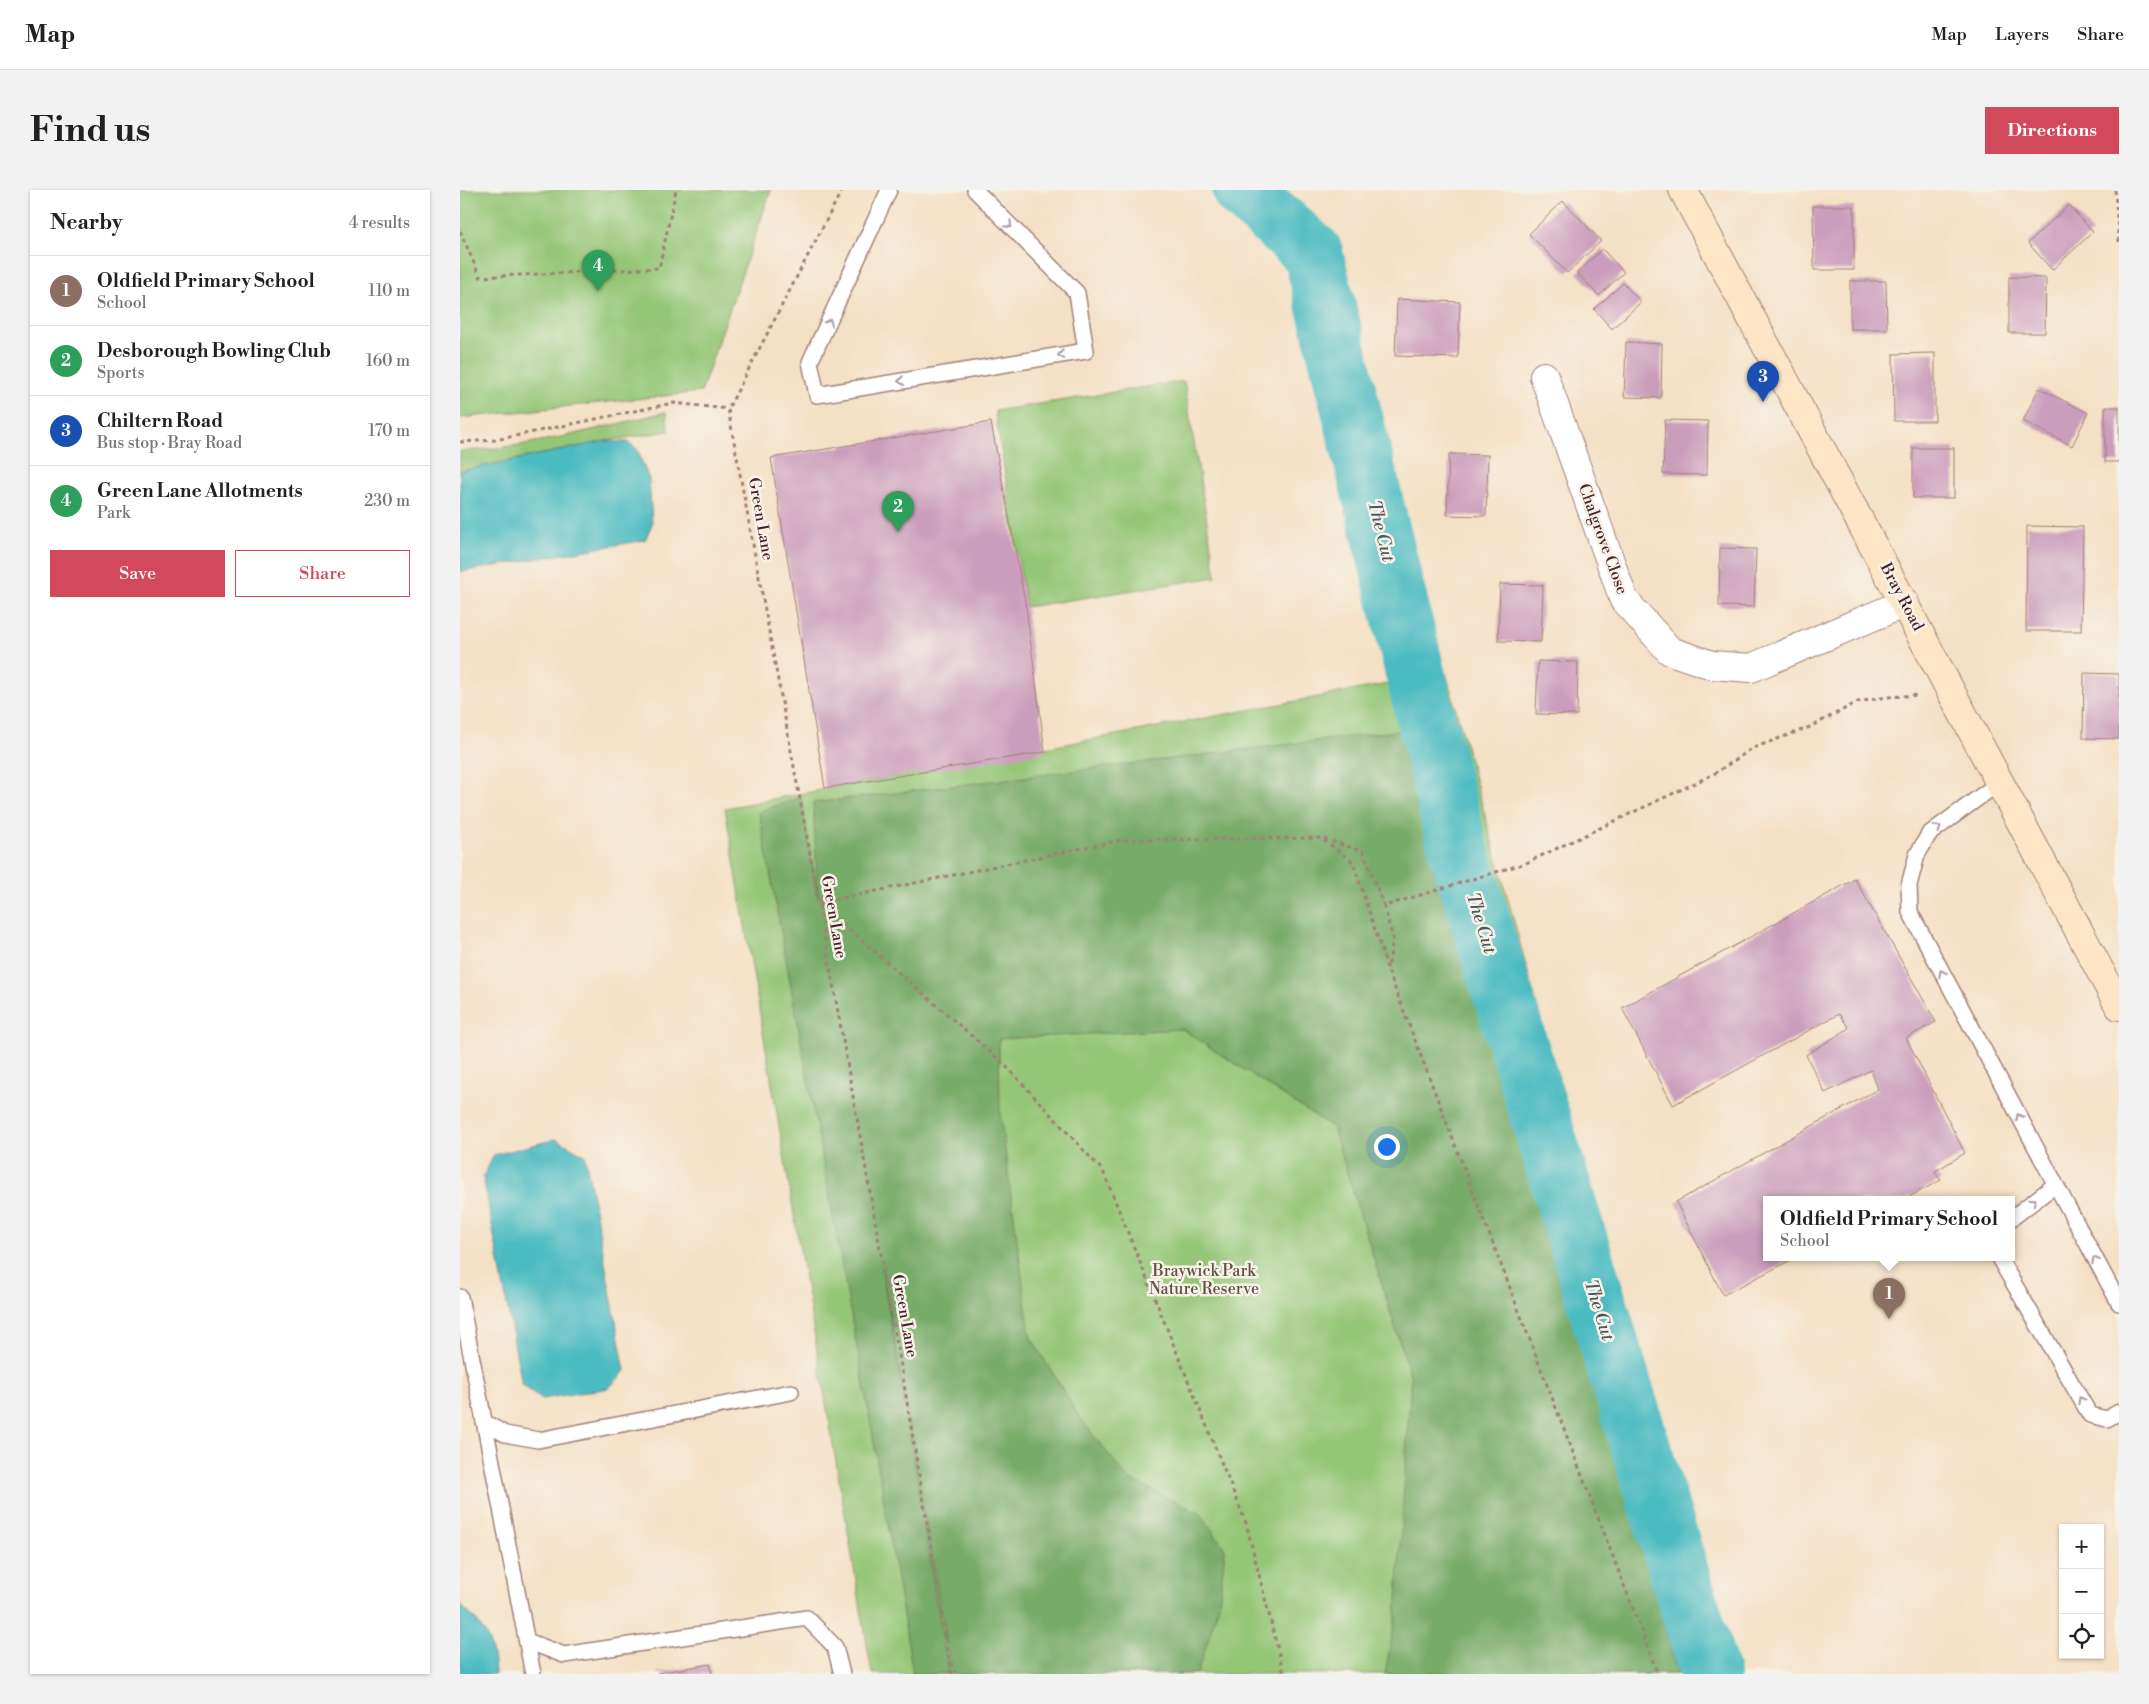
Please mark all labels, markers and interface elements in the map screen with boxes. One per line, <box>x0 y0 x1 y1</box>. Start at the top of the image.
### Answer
text: Map <box>25 20 75 50</box>
text: Map <box>1932 23 1967 46</box>
text: Layers <box>1995 23 2049 46</box>
text: Share <box>2077 23 2124 46</box>
button: Directions <box>1985 107 2119 154</box>
text: Find us <box>30 109 150 152</box>
text: Nearby <box>50 210 123 236</box>
text: 4 results <box>349 213 410 233</box>
one-way arrow <box>1003 219 1012 228</box>
pin: 4 <box>582 250 614 291</box>
text: Oldfield Primary School <box>97 269 315 293</box>
text: 1 <box>62 281 70 301</box>
text: 110 m <box>368 281 410 301</box>
text: School <box>97 293 146 313</box>
one-way arrow <box>822 318 833 327</box>
text: Desborough Bowling Club <box>97 339 331 363</box>
one-way arrow <box>1057 349 1065 359</box>
text: 2 <box>61 351 71 371</box>
text: 160 m <box>366 351 410 371</box>
pin: 3 <box>1747 361 1779 402</box>
text: Sports <box>97 363 144 383</box>
one-way arrow <box>896 375 904 386</box>
text: Chiltern Road <box>97 409 223 433</box>
text: 3 <box>61 421 71 441</box>
text: 170 m <box>368 421 410 441</box>
text: Bus stop · Bray Road <box>97 433 242 453</box>
street label: Green Lane <box>744 476 778 562</box>
text: Green Lane Allotments <box>97 479 303 503</box>
street label: Chalgrove Close <box>1574 481 1632 597</box>
text: 4 <box>61 491 71 511</box>
text: 230 m <box>364 491 410 511</box>
pin: 2 <box>882 491 914 532</box>
water label: The Cut <box>1362 498 1400 565</box>
text: Park <box>97 503 130 523</box>
button: Save <box>50 550 225 597</box>
button: Share <box>235 550 410 597</box>
street label: Bray Road <box>1875 559 1928 634</box>
one-way arrow <box>1932 824 1941 834</box>
street label: Green Lane <box>817 874 851 960</box>
water label: The Cut <box>1461 890 1501 957</box>
one-way arrow <box>1939 970 1949 979</box>
one-way arrow <box>2015 1113 2025 1122</box>
your location <box>1374 1134 1400 1160</box>
popup <box>1763 1196 2015 1261</box>
one-way arrow <box>2027 1198 2037 1207</box>
text: Oldfield Primary School <box>1780 1207 1998 1231</box>
text: School <box>1780 1231 1829 1251</box>
one-way arrow <box>2092 1256 2102 1265</box>
park label: Braywick Park Nature Reserve <box>1149 1261 1259 1299</box>
street label: Green Lane <box>888 1273 922 1359</box>
water label: The Cut <box>1579 1277 1619 1344</box>
pin: 1 <box>1873 1278 1905 1319</box>
one-way arrow <box>2078 1396 2088 1405</box>
map controls <box>2059 1524 2104 1659</box>
button: + <box>2059 1524 2104 1569</box>
button: − <box>2059 1569 2104 1614</box>
button: locate <box>2059 1614 2104 1659</box>

